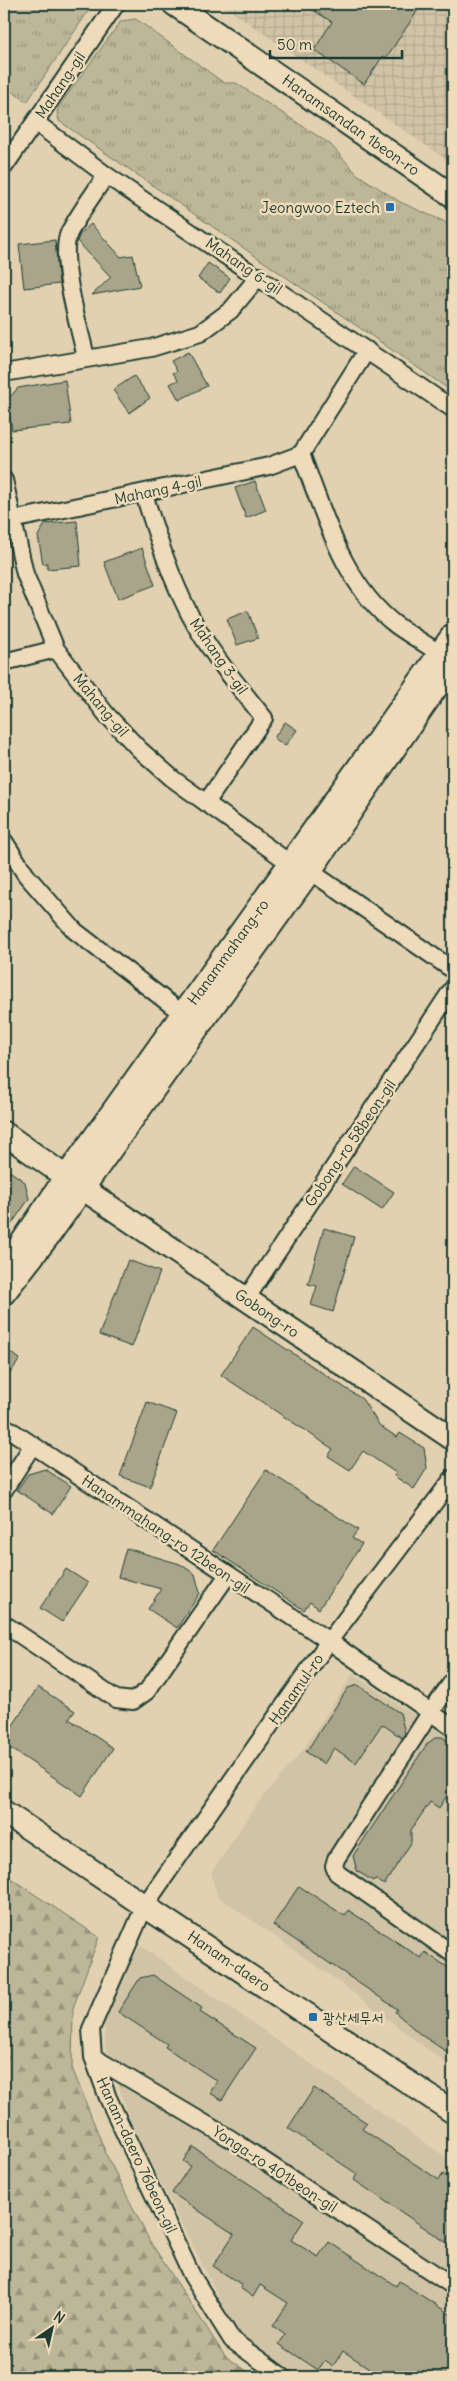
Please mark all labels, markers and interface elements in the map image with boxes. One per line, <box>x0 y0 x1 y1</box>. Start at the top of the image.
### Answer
scale bar <box>270 28 402 60</box>
text: 50 m <box>277 35 312 54</box>
street label: Mahang-gil <box>31 48 89 122</box>
street label: Hanamsandan 1beon-ro <box>279 70 423 180</box>
place label: Jeongwoo Eztech <box>261 198 380 217</box>
marker: Jeongwoo Eztech <box>384 201 396 213</box>
street label: Mahang 6-gil <box>202 233 286 299</box>
street label: Mahang 4-gil <box>113 471 203 509</box>
street label: Mahang 3-gil <box>186 614 252 698</box>
street label: Mahang-gil <box>69 670 133 740</box>
street label: Hanammahang-ro <box>183 895 273 1009</box>
street label: Gobong-ro 58beon-gil <box>300 1076 400 1210</box>
street label: Gobong-ro <box>231 1285 303 1341</box>
street label: Hanammahang-ro 12beon-gil <box>78 1471 254 1597</box>
street label: Hanamul-ro <box>265 1650 327 1728</box>
street label: Hanam-daero <box>184 1926 274 1996</box>
place label: 광산세무서 <box>323 2008 383 2027</box>
marker: 광산세무서 <box>307 2011 319 2023</box>
street label: Hanam-daero 76beon-gil <box>92 2074 182 2236</box>
street label: Yonga-ro 401beon-gil <box>209 2122 341 2216</box>
north arrow <box>28 2304 78 2354</box>
text: N <box>50 2307 68 2327</box>

